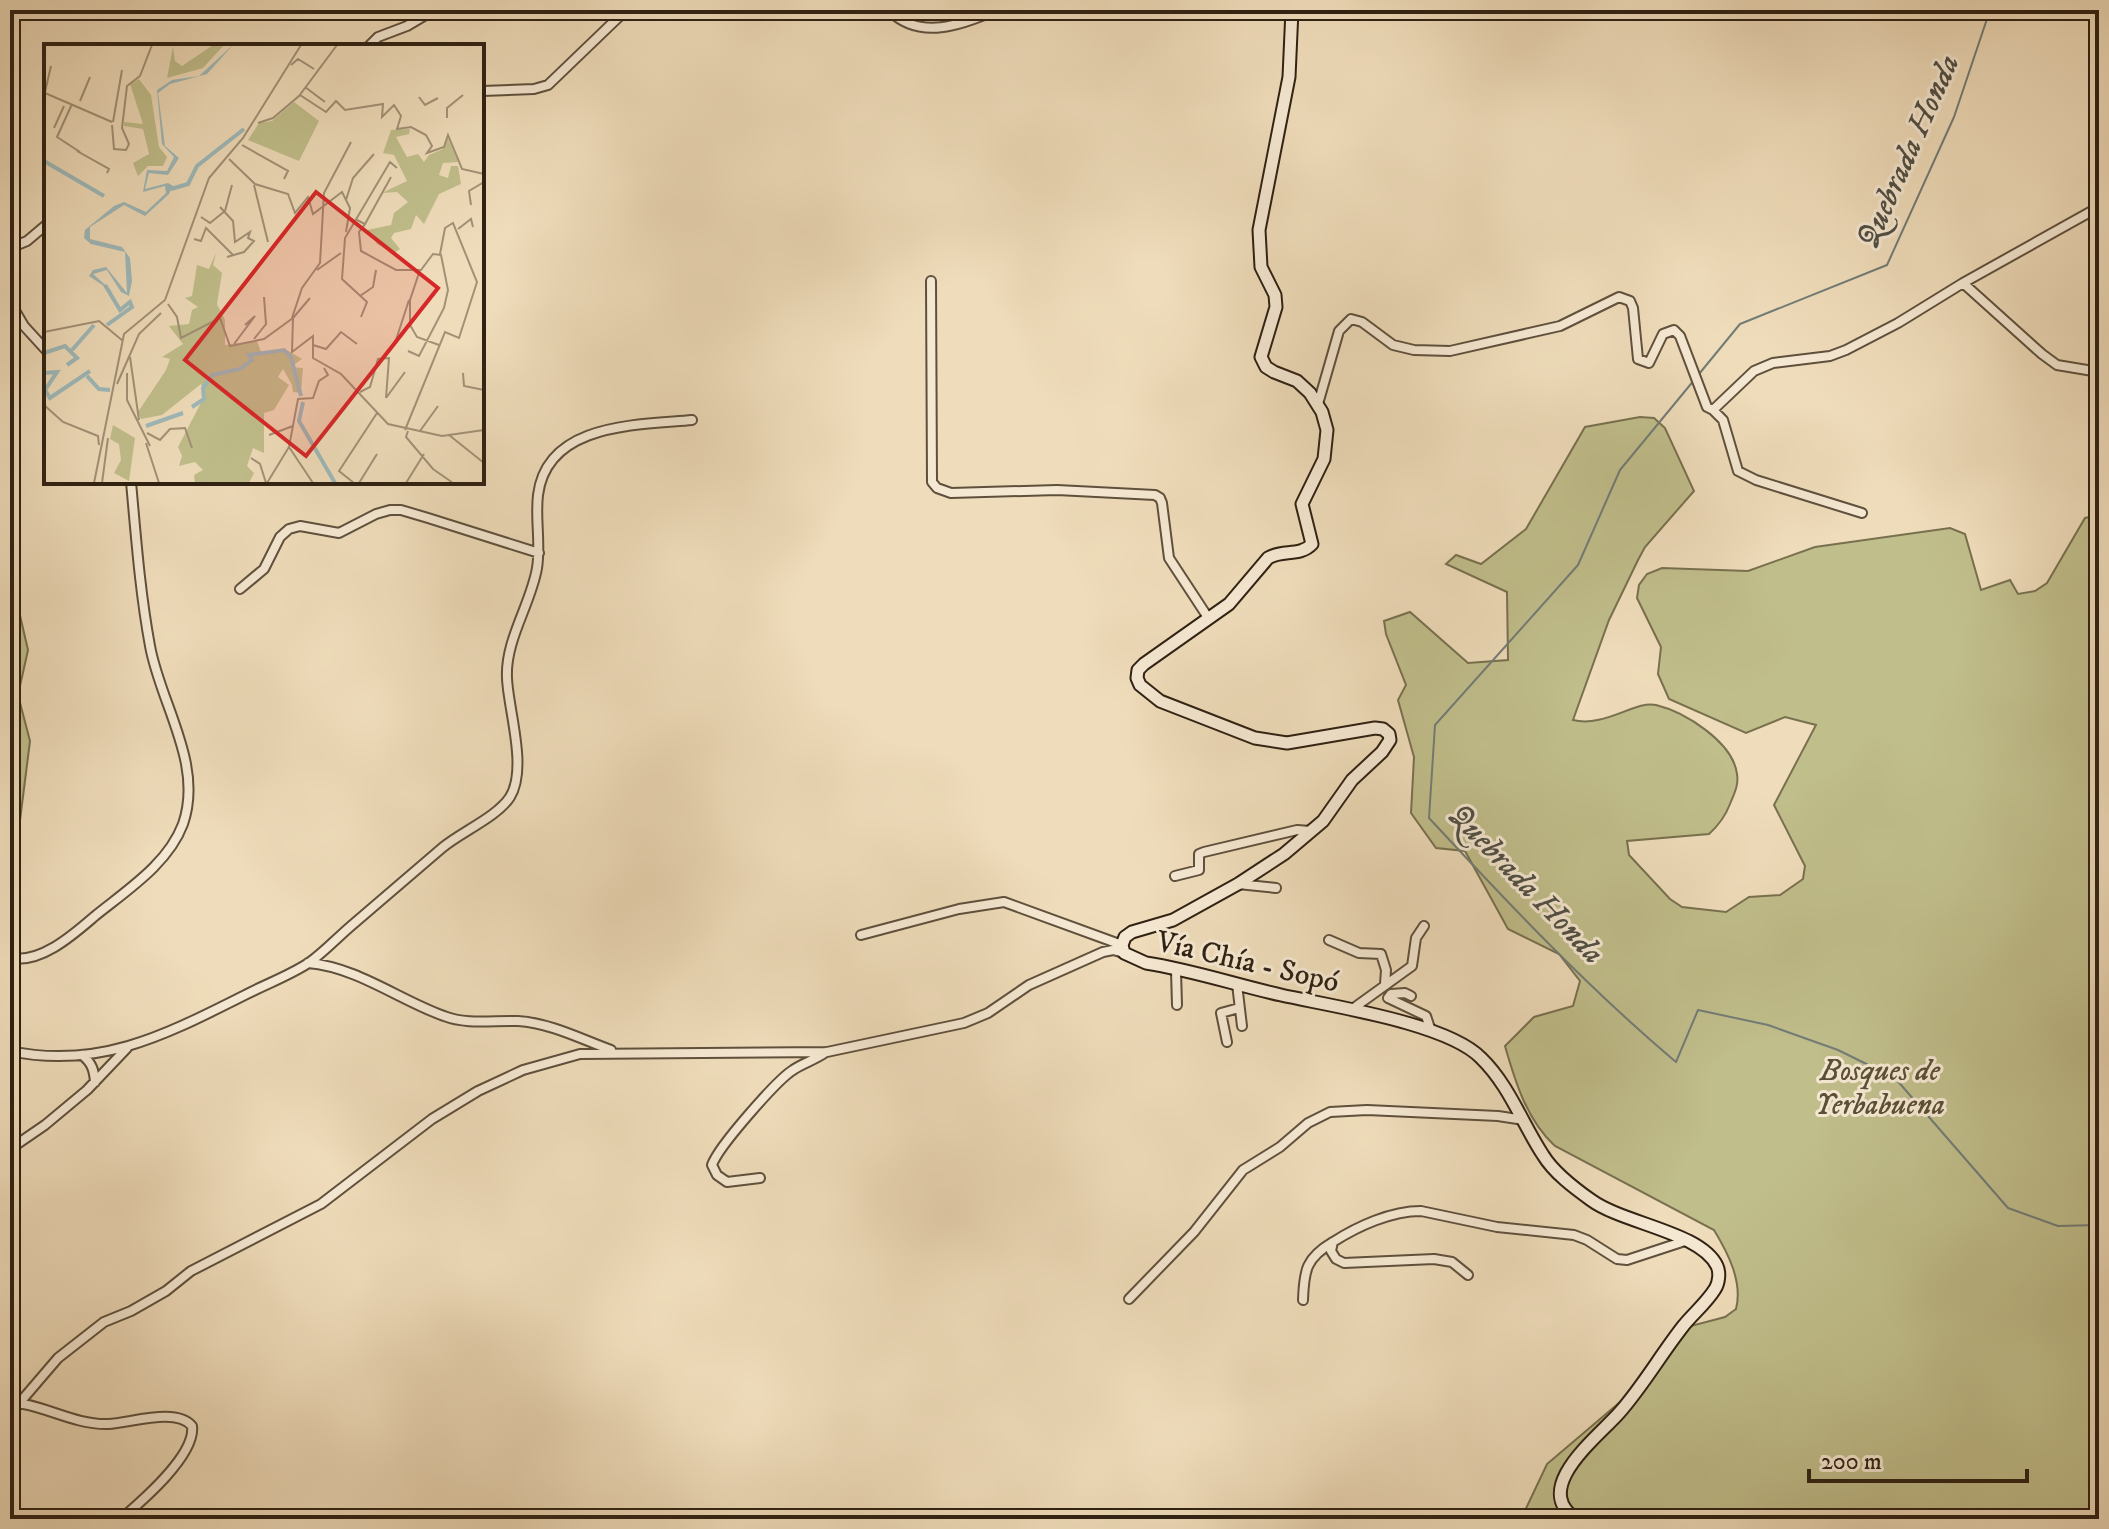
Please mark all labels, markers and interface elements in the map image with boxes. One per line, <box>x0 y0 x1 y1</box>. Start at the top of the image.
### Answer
inset map <box>44 44 484 484</box>
water label: Quebrada Honda <box>1848 49 1969 255</box>
water label: Quebrada Honda <box>1439 796 1612 973</box>
street label: Vía Chía - Sopó <box>1152 923 1343 1001</box>
park label: Bosques de Yerbabuena <box>1815 1053 1945 1124</box>
scale bar <box>1809 1433 2027 1483</box>
text: 200 m <box>1821 1447 1882 1477</box>

